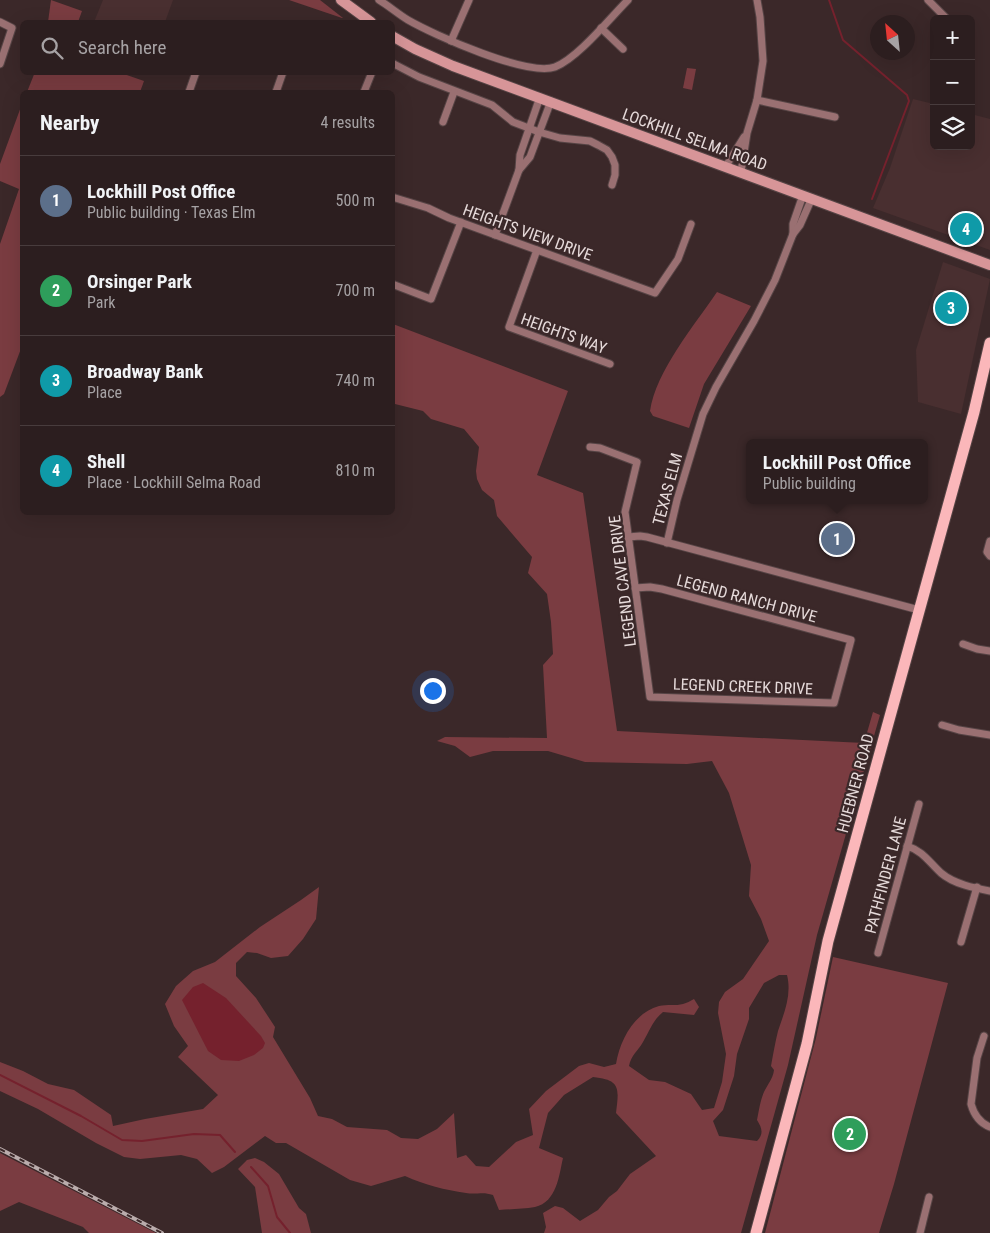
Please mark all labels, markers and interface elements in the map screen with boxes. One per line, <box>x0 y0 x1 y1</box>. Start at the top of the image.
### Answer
north arrow <box>870 15 915 60</box>
map controls <box>930 15 975 150</box>
button: + <box>930 15 975 60</box>
search box <box>20 20 395 75</box>
icon: search <box>38 34 66 62</box>
text: Search here <box>78 36 166 59</box>
button: − <box>930 60 975 105</box>
street label: LOCKHILL SELMA ROAD <box>620 104 770 174</box>
button: layers <box>930 105 975 150</box>
text: Nearby <box>40 111 99 135</box>
text: 4 results <box>320 113 375 132</box>
text: Lockhill Post Office <box>87 180 235 203</box>
text: 1 <box>52 191 60 210</box>
text: 500 m <box>336 191 375 210</box>
street label: HEIGHTS VIEW DRIVE <box>460 200 595 265</box>
text: Public building · Texas Elm <box>87 203 255 222</box>
pin: 4 <box>950 210 982 248</box>
text: Orsinger Park <box>87 270 192 293</box>
text: 2 <box>52 281 60 300</box>
text: 700 m <box>336 281 375 300</box>
pin: 3 <box>935 289 967 327</box>
text: Park <box>87 293 116 312</box>
street label: HEIGHTS WAY <box>518 309 610 358</box>
text: Broadway Bank <box>87 360 203 383</box>
text: 3 <box>52 371 60 390</box>
text: 740 m <box>336 371 375 390</box>
text: Place <box>87 383 122 402</box>
popup <box>746 439 928 504</box>
text: Shell <box>87 450 125 473</box>
street label: TEXAS ELM <box>649 451 686 527</box>
text: Lockhill Post Office <box>763 451 911 474</box>
text: 4 <box>52 461 60 480</box>
text: 810 m <box>336 461 375 480</box>
text: Place · Lockhill Selma Road <box>87 473 261 492</box>
text: Public building <box>763 474 856 493</box>
street label: LEGEND CAVE DRIVE <box>605 514 640 648</box>
pin: 1 <box>821 520 853 558</box>
street label: LEGEND RANCH DRIVE <box>675 571 819 626</box>
street label: LEGEND CREEK DRIVE <box>673 675 813 698</box>
your location <box>420 678 446 704</box>
street label: HUEBNER ROAD <box>833 731 878 835</box>
street label: PATHFINDER LANE <box>861 815 910 936</box>
pin: 2 <box>834 1115 866 1153</box>

